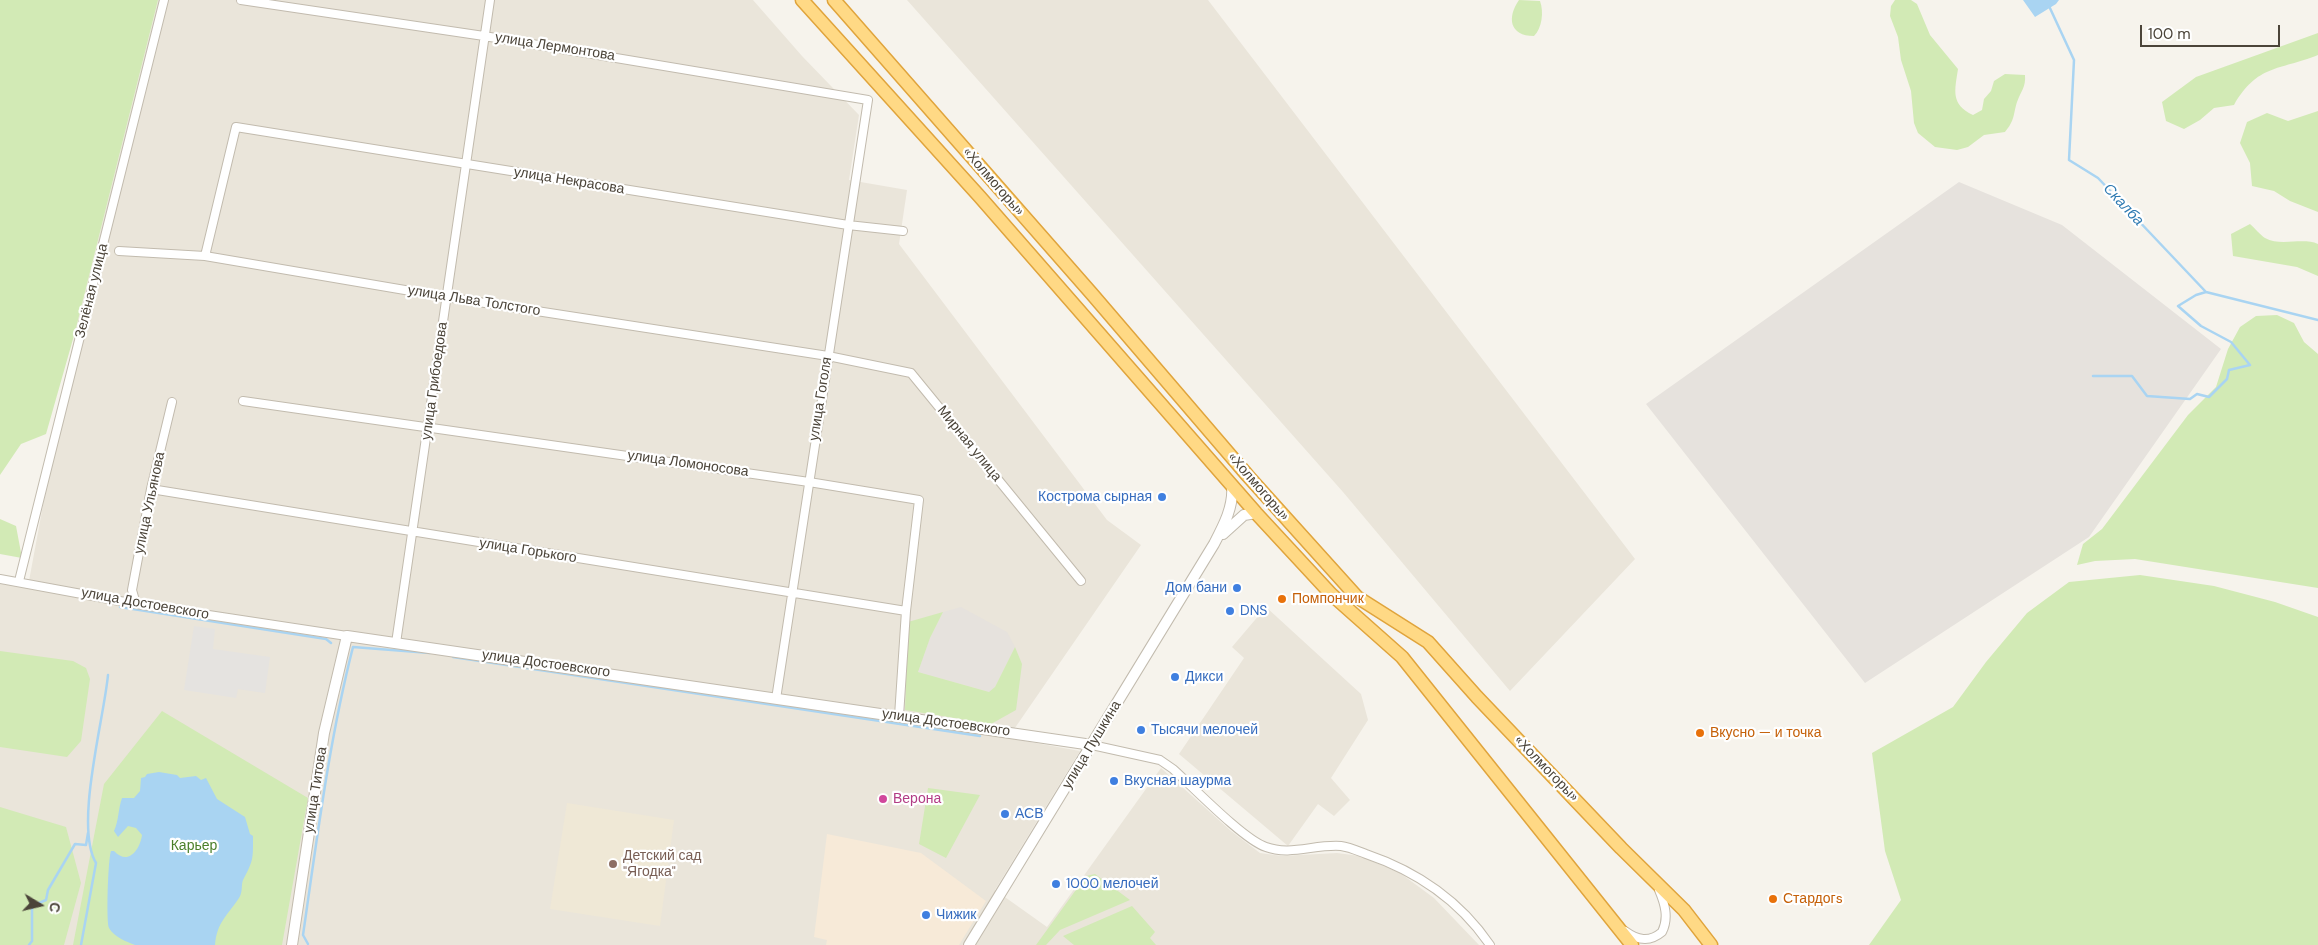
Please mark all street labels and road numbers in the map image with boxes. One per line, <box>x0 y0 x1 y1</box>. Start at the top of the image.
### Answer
street label: улица Лермонтова <box>494 29 616 65</box>
street label: «Холмогоры» <box>959 144 1027 220</box>
street label: улица Некрасова <box>512 164 626 198</box>
street label: Зелёная улица <box>72 242 112 340</box>
street label: улица Льва Толстого <box>406 282 542 320</box>
street label: улица Грибоедова <box>418 321 452 441</box>
street label: улица Гоголя <box>806 356 836 442</box>
street label: Мирная улица <box>933 403 1005 485</box>
street label: улица Ломоносова <box>626 447 750 481</box>
street label: «Холмогоры» <box>1224 449 1292 525</box>
street label: улица Ульянова <box>131 450 169 556</box>
street label: улица Горького <box>478 535 578 567</box>
street label: улица Достоевского <box>80 584 210 624</box>
street label: улица Достоевского <box>481 647 611 681</box>
street label: улица Пушкина <box>1059 698 1125 792</box>
street label: улица Достоевского <box>881 706 1011 740</box>
street label: «Холмогоры» <box>1510 732 1582 806</box>
street label: улица Титова <box>301 746 331 834</box>

